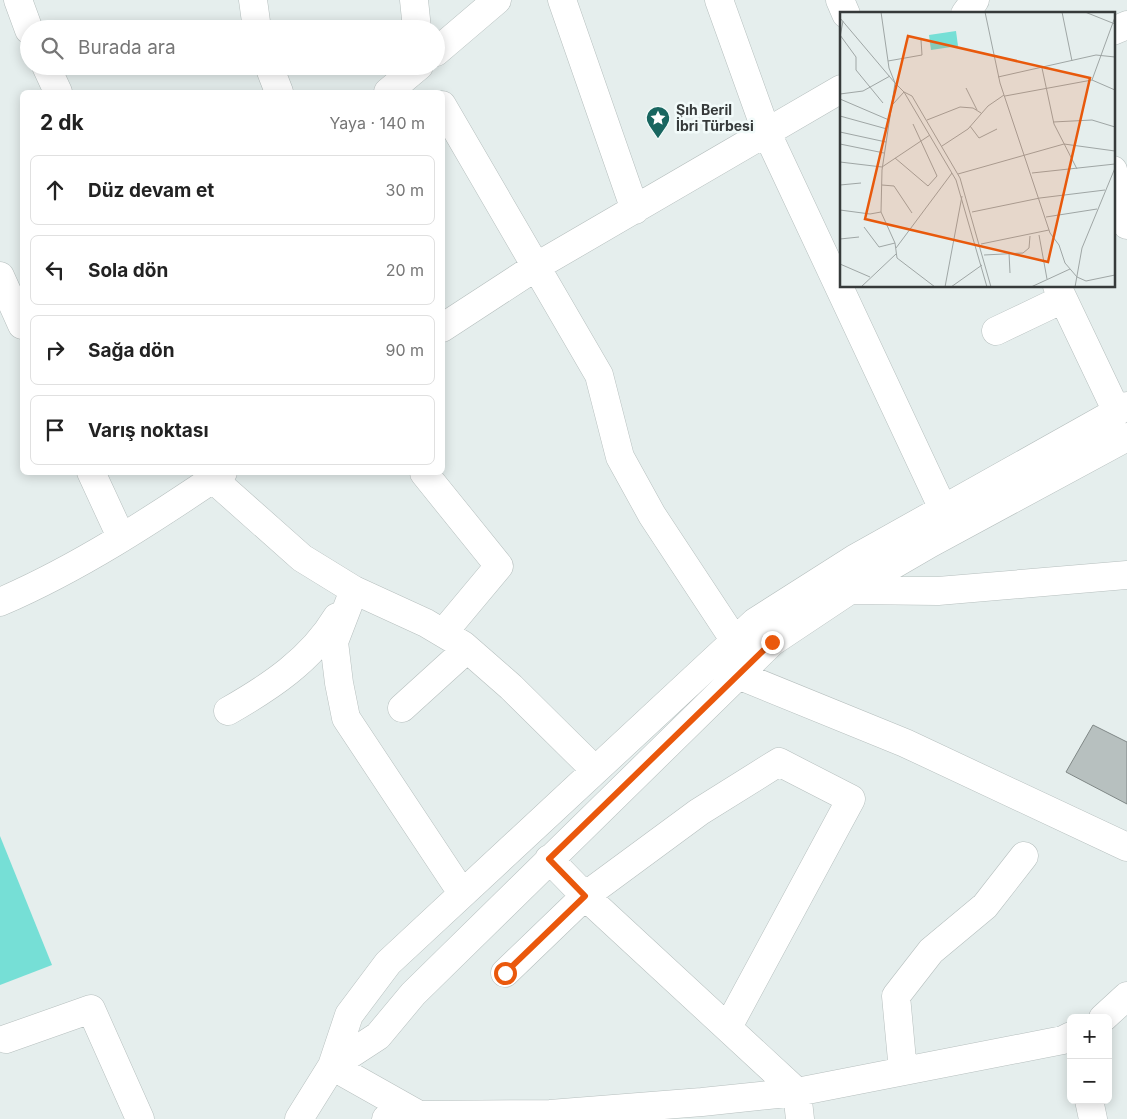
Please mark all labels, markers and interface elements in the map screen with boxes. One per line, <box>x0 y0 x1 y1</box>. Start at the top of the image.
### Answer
inset map <box>840 12 1114 288</box>
search box <box>20 20 445 75</box>
icon: search <box>38 34 66 62</box>
text: Burada ara <box>78 36 176 59</box>
place label: Şıh Beril İbri Türbesi <box>676 101 754 134</box>
place icon: Şıh Beril İbri Türbesi <box>645 105 671 139</box>
text: 2 dk <box>40 110 84 135</box>
text: Yaya · 140 m <box>330 113 425 133</box>
icon: ahead <box>41 176 69 204</box>
text: Düz devam et <box>88 179 214 202</box>
text: 30 m <box>386 180 424 200</box>
icon: left <box>41 256 69 284</box>
text: Sola dön <box>88 259 168 282</box>
text: 20 m <box>386 260 424 280</box>
icon: right <box>41 336 69 364</box>
text: Sağa dön <box>88 339 174 362</box>
text: 90 m <box>385 340 424 360</box>
icon: arrive <box>41 416 69 444</box>
text: Varış noktası <box>88 419 209 442</box>
route end <box>761 631 784 654</box>
route start <box>494 962 517 985</box>
map controls <box>1067 1014 1112 1104</box>
button: + <box>1067 1014 1112 1059</box>
button: − <box>1067 1059 1112 1104</box>

